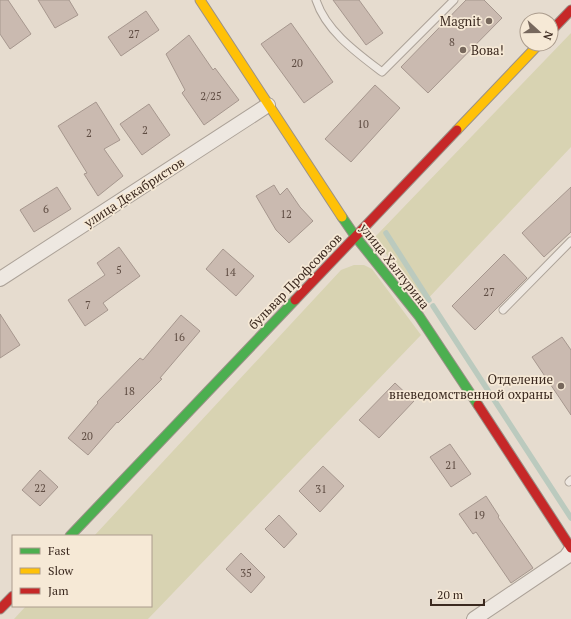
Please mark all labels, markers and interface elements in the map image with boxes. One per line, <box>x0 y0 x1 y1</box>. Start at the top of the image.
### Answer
place label: Magnit <box>440 12 481 30</box>
north arrow <box>519 12 559 52</box>
marker: Magnit <box>484 16 494 26</box>
house number: 27 <box>128 27 140 41</box>
text: N <box>540 29 556 43</box>
house number: 8 <box>449 35 455 49</box>
place label: Вова! <box>471 41 504 59</box>
marker: Вова! <box>458 45 468 55</box>
house number: 20 <box>291 56 303 70</box>
house number: 2/25 <box>200 89 222 103</box>
house number: 10 <box>357 117 369 131</box>
house number: 2 <box>142 123 148 137</box>
house number: 2 <box>86 126 92 140</box>
street label: улица Декабристов <box>79 153 188 232</box>
house number: 6 <box>43 202 49 216</box>
house number: 12 <box>280 207 292 221</box>
street label: улица Халтурина <box>355 219 434 313</box>
street label: бульвар Профсоюзов <box>244 229 346 333</box>
house number: 5 <box>116 263 122 277</box>
house number: 14 <box>224 265 236 279</box>
house number: 27 <box>483 285 495 299</box>
house number: 7 <box>85 298 91 312</box>
house number: 16 <box>173 330 185 344</box>
place label: Отделение вневедомственной охраны <box>389 370 553 403</box>
marker: Отделение вневедомственной охраны <box>556 381 566 391</box>
house number: 18 <box>123 384 135 398</box>
house number: 20 <box>81 429 93 443</box>
house number: 21 <box>445 458 457 472</box>
house number: 22 <box>34 481 46 495</box>
house number: 31 <box>315 482 327 496</box>
house number: 19 <box>473 508 485 522</box>
legend <box>12 535 152 607</box>
text: Fast <box>48 543 71 558</box>
text: Slow <box>48 563 74 578</box>
house number: 35 <box>240 566 252 580</box>
scale bar <box>431 581 484 607</box>
text: Jam <box>48 583 69 598</box>
text: 20 m <box>437 587 464 602</box>

